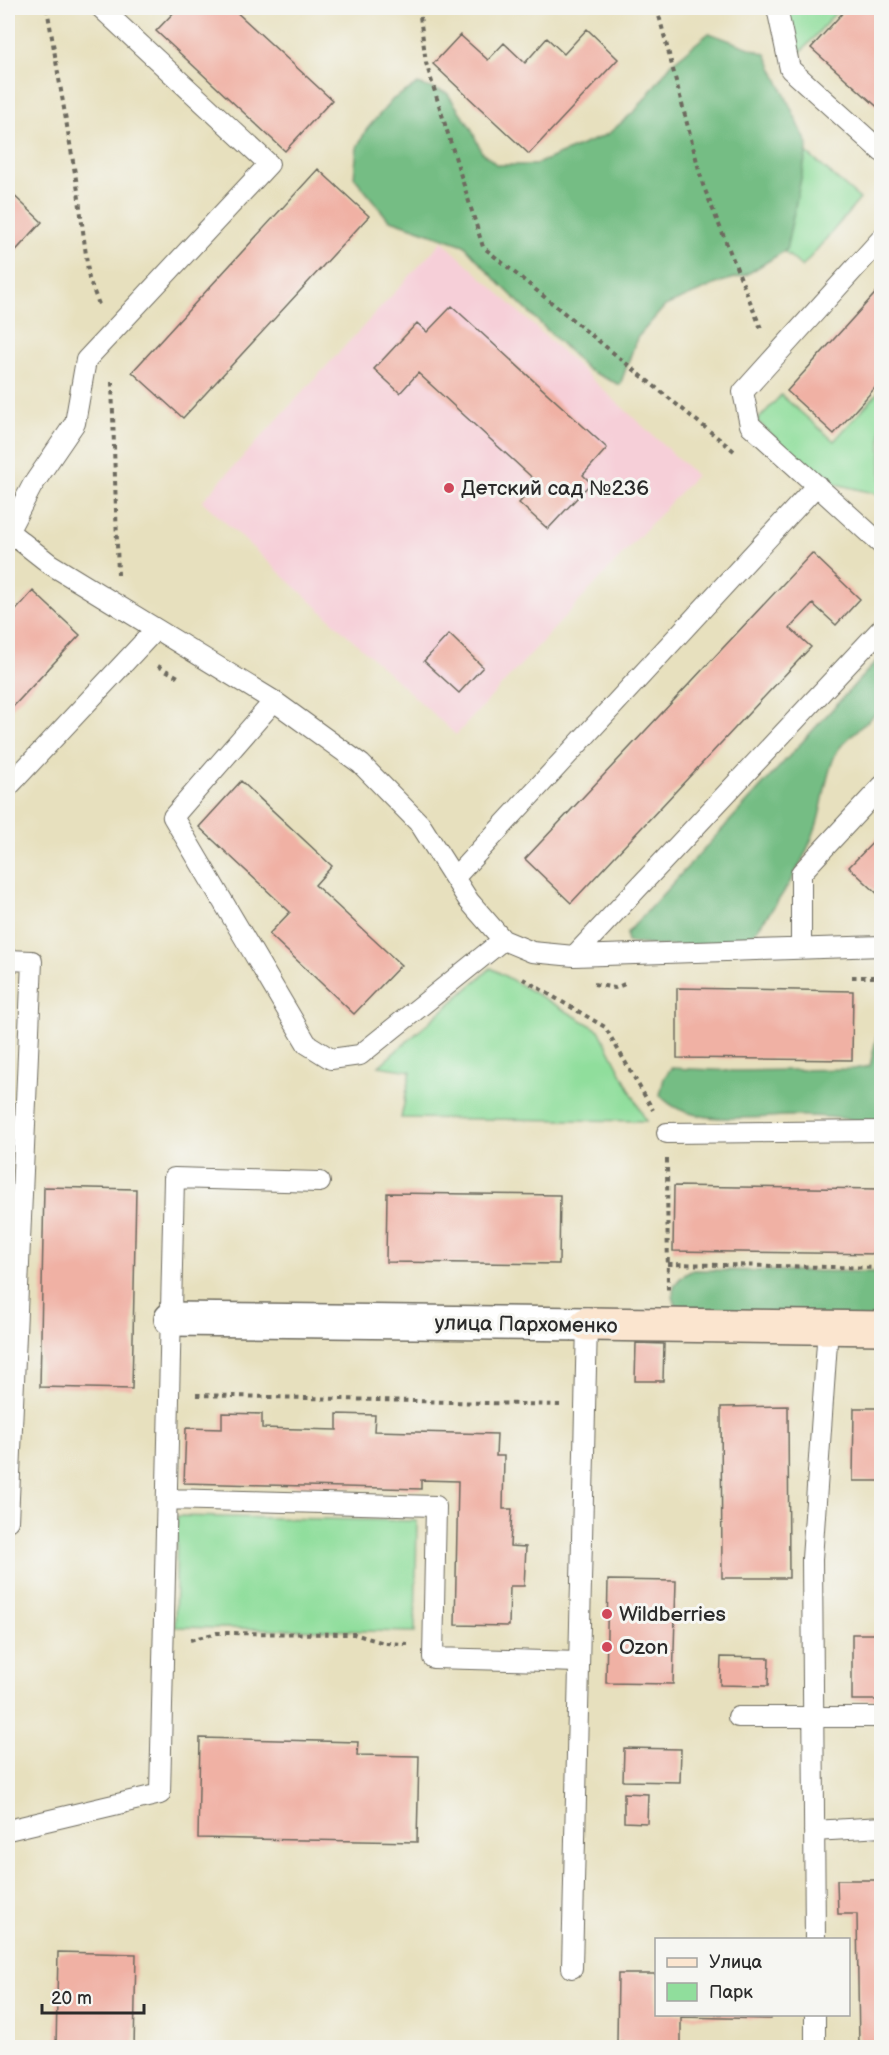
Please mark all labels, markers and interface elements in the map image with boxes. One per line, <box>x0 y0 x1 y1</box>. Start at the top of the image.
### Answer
place label: Детский сад №236 <box>461 476 649 501</box>
marker: Детский сад №236 <box>442 481 456 495</box>
street label: улица Пархоменко <box>434 1310 618 1339</box>
place label: Wildberries <box>619 1602 726 1627</box>
marker: Wildberries <box>600 1607 614 1621</box>
place label: Ozon <box>619 1635 668 1660</box>
marker: Ozon <box>600 1640 614 1654</box>
legend <box>655 1938 850 2016</box>
text: Улица <box>709 1952 763 1973</box>
scale bar <box>42 1977 144 2015</box>
text: Парк <box>709 1982 753 2003</box>
text: 20 m <box>51 1988 92 2009</box>

